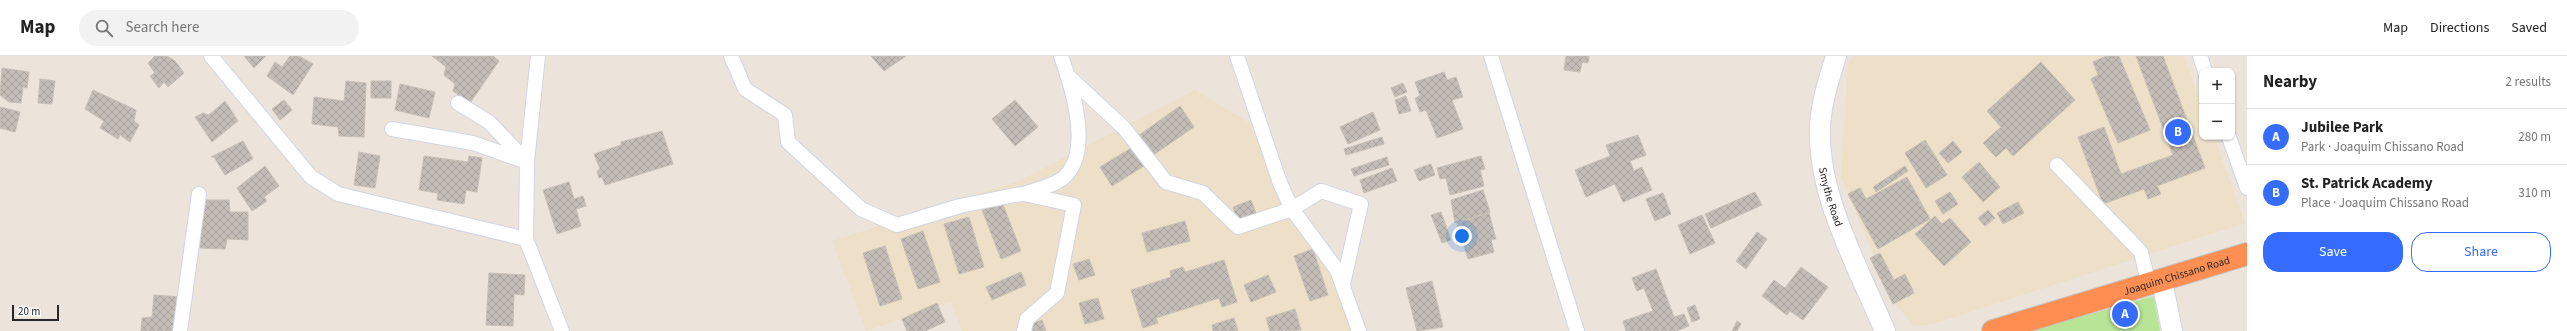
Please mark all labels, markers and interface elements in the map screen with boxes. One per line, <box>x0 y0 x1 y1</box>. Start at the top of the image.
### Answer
search box <box>79 10 359 46</box>
text: Map <box>20 14 55 41</box>
icon: search <box>93 17 115 39</box>
text: Search here <box>125 17 199 38</box>
text: Map <box>2383 18 2408 38</box>
text: Directions <box>2430 18 2489 38</box>
text: Saved <box>2511 18 2547 38</box>
map controls <box>2199 68 2235 140</box>
button: + <box>2199 68 2235 104</box>
text: Nearby <box>2263 70 2317 94</box>
text: 2 results <box>2506 73 2551 91</box>
button: − <box>2199 104 2235 140</box>
pin: B <box>2165 117 2191 147</box>
text: Jubilee Park <box>2301 117 2383 138</box>
text: A <box>2272 128 2280 146</box>
text: 280 m <box>2518 128 2551 146</box>
text: Park · Joaquim Chissano Road <box>2301 138 2464 156</box>
street label: Smythe Road <box>1816 166 1847 229</box>
text: St. Patrick Academy <box>2301 173 2433 194</box>
text: B <box>2272 184 2280 202</box>
text: 310 m <box>2518 184 2551 202</box>
text: Place · Joaquim Chissano Road <box>2301 194 2469 212</box>
your location <box>1452 226 1472 246</box>
button: Save <box>2263 232 2403 272</box>
button: Share <box>2411 232 2551 272</box>
street label: Joaquim Chissano Road <box>2122 252 2232 298</box>
pin: A <box>2112 299 2138 329</box>
scale bar <box>12 303 59 322</box>
text: 20 m <box>18 304 40 319</box>

